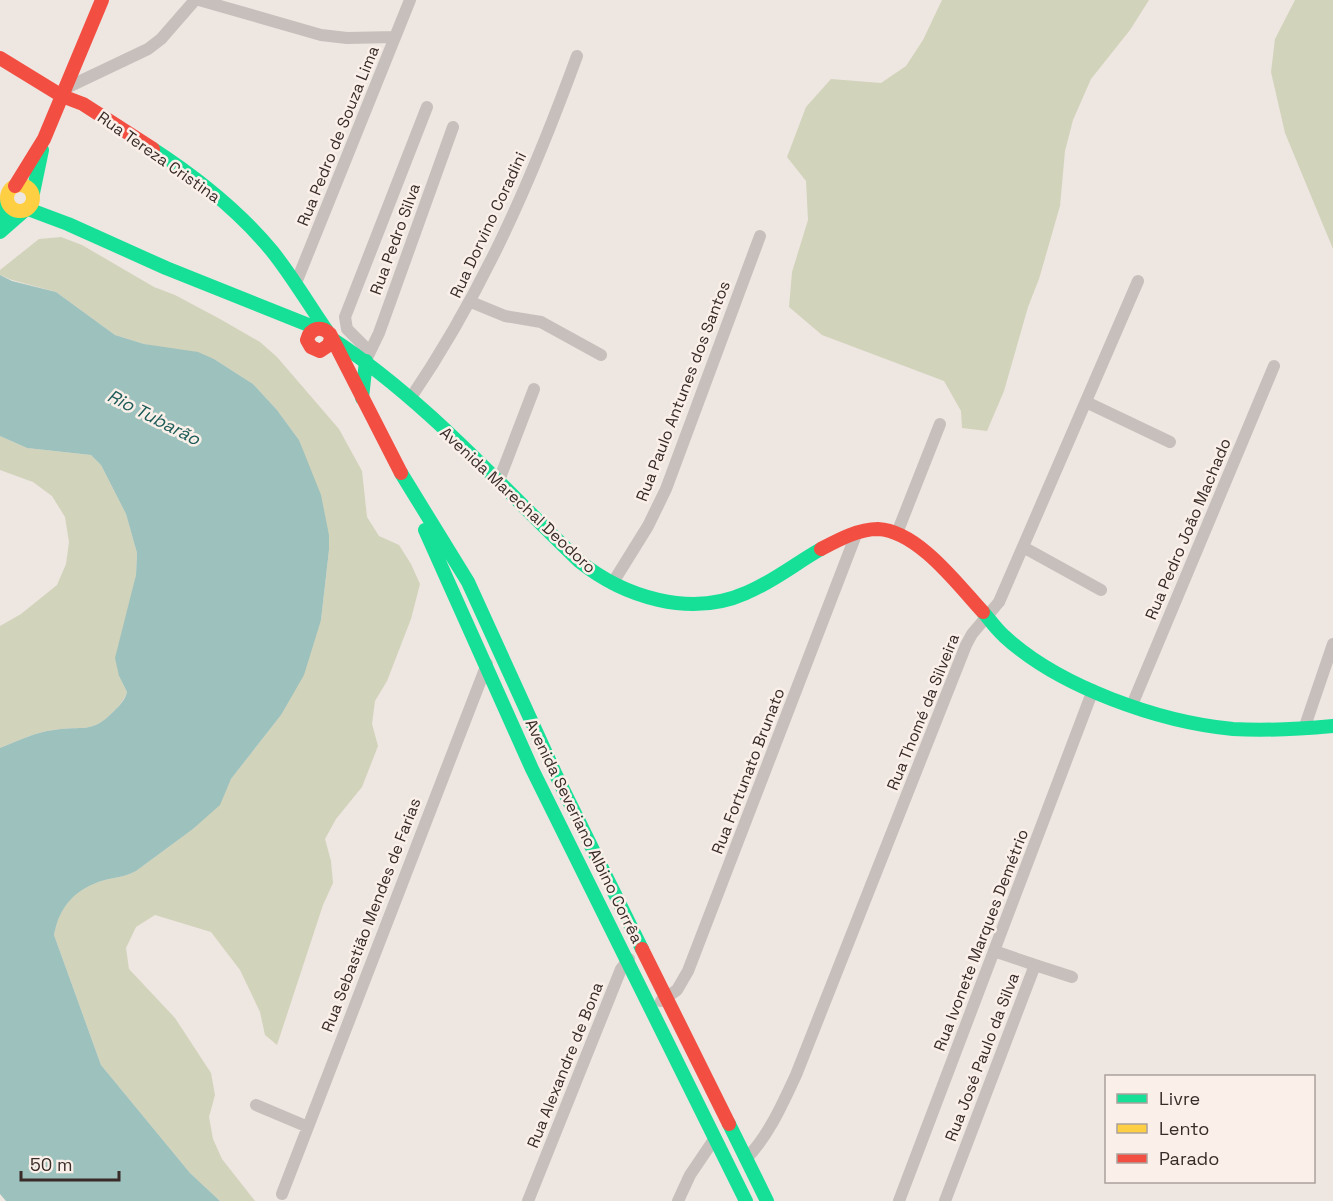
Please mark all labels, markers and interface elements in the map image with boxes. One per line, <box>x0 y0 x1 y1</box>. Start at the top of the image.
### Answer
street label: Rua Pedro de Souza Lima <box>292 43 384 229</box>
street label: Rua Tereza Cristina <box>93 107 225 207</box>
street label: Rua Dorvino Coradini <box>445 149 531 301</box>
street label: Rua Pedro Silva <box>365 180 425 298</box>
street label: Rua Paulo Antunes dos Santos <box>631 278 735 504</box>
water label: Rio Tubarão <box>104 384 205 451</box>
street label: Avenida Marechal Deodoro <box>436 422 600 578</box>
street label: Rua Pedro João Machado <box>1140 435 1236 623</box>
street label: Rua Thomé da Silveira <box>882 631 964 793</box>
street label: Rua Fortunato Brunato <box>707 685 789 857</box>
street label: Avenida Severiano Albino Corrêa <box>520 715 648 947</box>
street label: Rua Sebastião Mendes de Farias <box>317 795 425 1035</box>
street label: Rua Ivonete Marques Demétrio <box>929 826 1033 1054</box>
street label: Rua José Paulo da Silva <box>940 970 1024 1144</box>
street label: Rua Alexandre de Bona <box>522 979 608 1151</box>
legend <box>1105 1075 1315 1183</box>
text: Livre <box>1159 1087 1200 1110</box>
text: Lento <box>1159 1117 1209 1140</box>
scale bar <box>21 1144 118 1182</box>
text: Parado <box>1159 1147 1219 1170</box>
text: 50 m <box>30 1153 72 1176</box>

